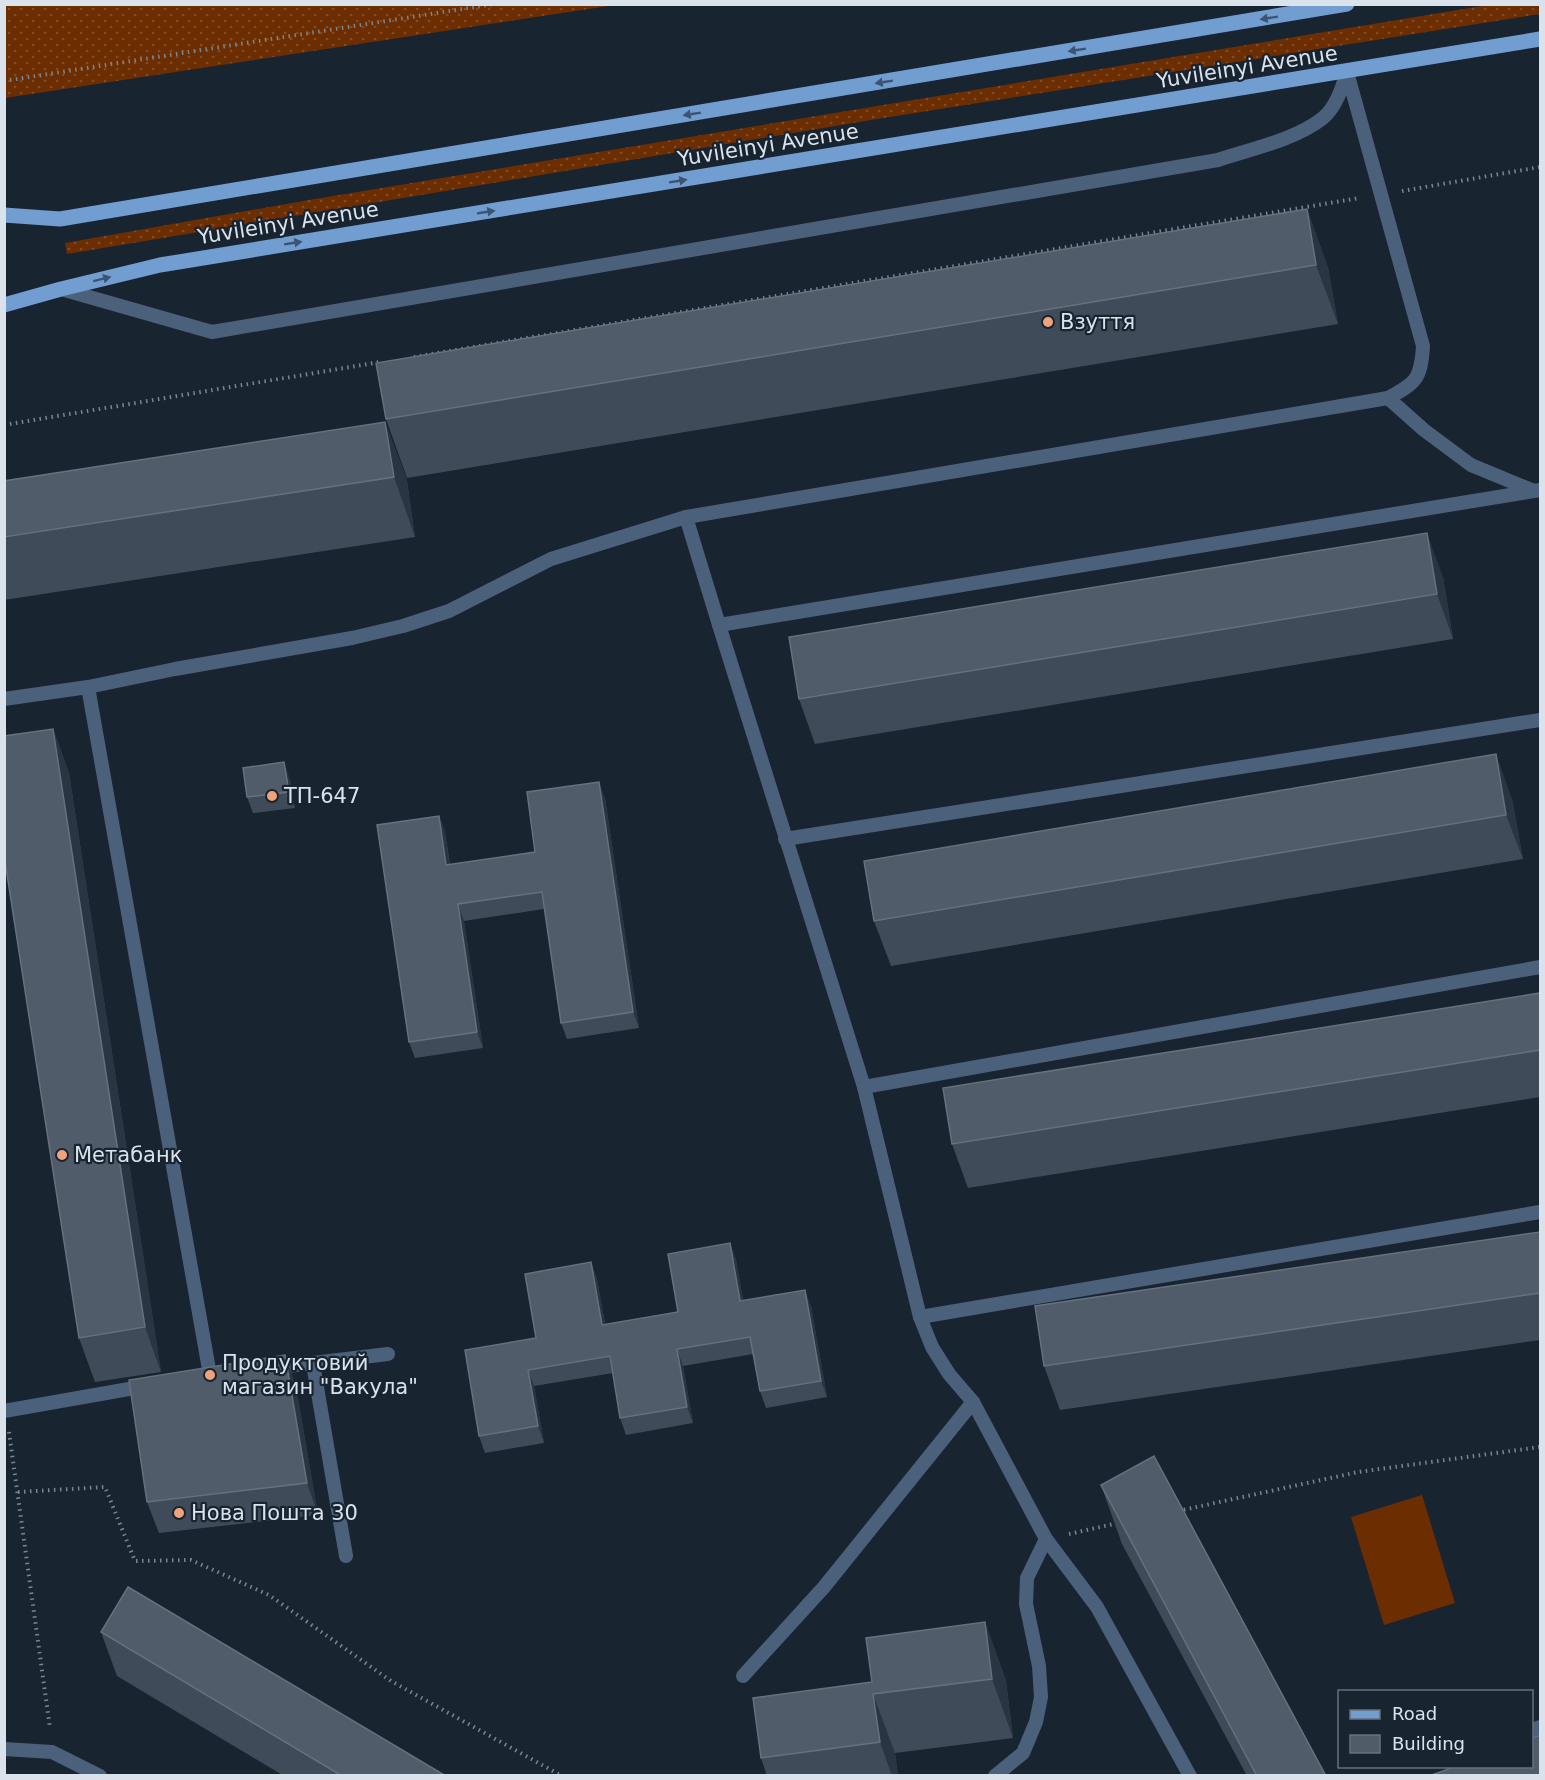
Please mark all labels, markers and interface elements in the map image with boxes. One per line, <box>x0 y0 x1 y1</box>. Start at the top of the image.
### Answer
one-way arrow <box>1259 13 1278 22</box>
street label: Yuvileinyi Avenue <box>1154 41 1339 93</box>
one-way arrow <box>1067 45 1086 54</box>
one-way arrow <box>875 77 894 86</box>
one-way arrow <box>682 110 701 119</box>
street label: Yuvileinyi Avenue <box>675 119 860 171</box>
one-way arrow <box>669 176 688 185</box>
street label: Yuvileinyi Avenue <box>195 197 380 249</box>
one-way arrow <box>476 208 495 217</box>
one-way arrow <box>284 239 303 248</box>
one-way arrow <box>92 274 111 284</box>
place label: Взуття <box>1060 310 1135 334</box>
marker: Взуття <box>1041 315 1055 329</box>
place label: ТП-647 <box>283 784 360 808</box>
marker: ТП-647 <box>265 789 279 803</box>
place label: Метабанк <box>74 1143 182 1167</box>
marker: Метабанк <box>55 1148 69 1162</box>
place label: Продуктовий магазин "Вакула" <box>222 1351 418 1399</box>
marker: Продуктовий магазин "Вакула" <box>203 1368 217 1382</box>
place label: Нова Пошта 30 <box>191 1501 358 1525</box>
marker: Нова Пошта 30 <box>172 1506 186 1520</box>
legend <box>1338 1690 1533 1768</box>
text: Road <box>1392 1703 1437 1724</box>
text: Building <box>1392 1733 1465 1754</box>

